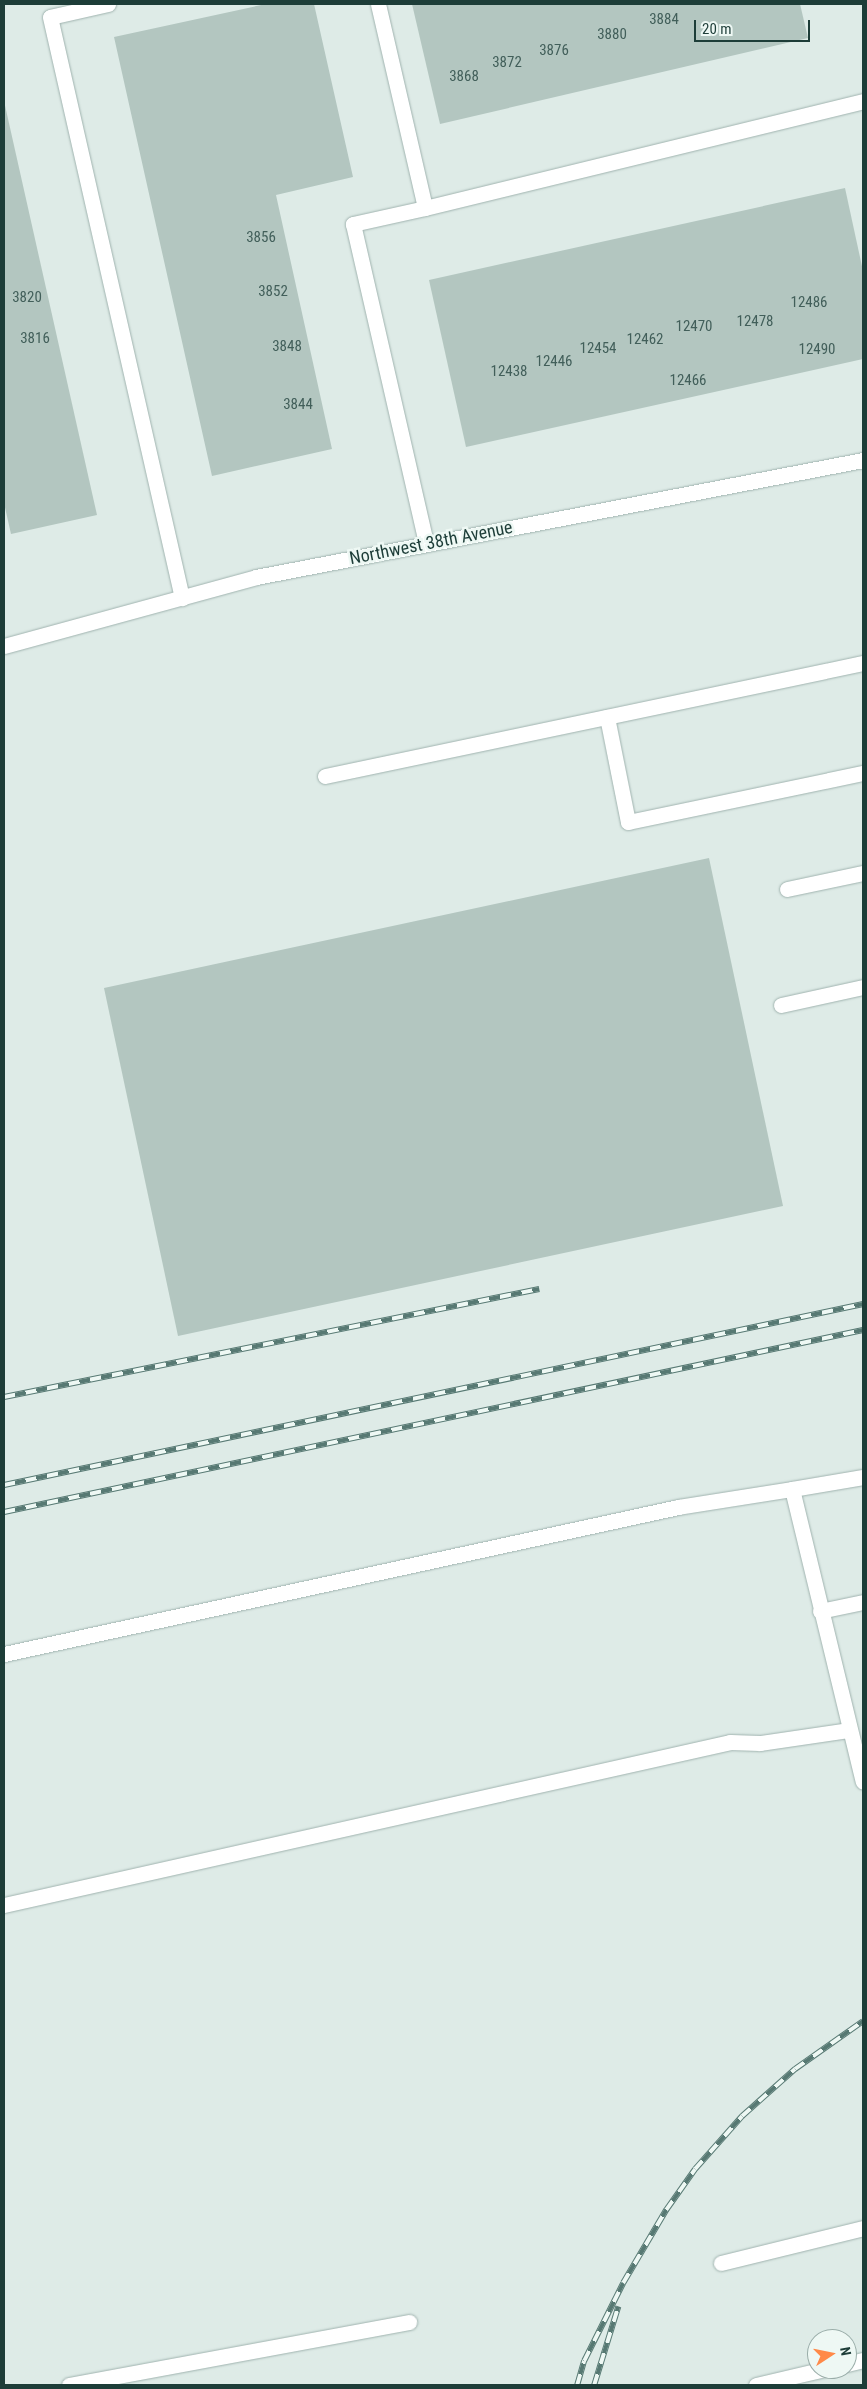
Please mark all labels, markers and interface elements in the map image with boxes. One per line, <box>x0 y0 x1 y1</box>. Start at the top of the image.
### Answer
scale bar <box>697 10 813 42</box>
house number: 3884 <box>649 11 679 29</box>
text: 20 m <box>702 20 732 38</box>
house number: 3880 <box>597 26 627 44</box>
house number: 3876 <box>539 42 569 60</box>
house number: 3872 <box>492 54 522 72</box>
house number: 3868 <box>449 68 479 86</box>
house number: 3856 <box>246 229 276 247</box>
house number: 3852 <box>258 283 288 301</box>
house number: 3820 <box>12 289 42 307</box>
house number: 12486 <box>790 294 828 312</box>
house number: 12478 <box>736 313 774 331</box>
house number: 12470 <box>675 318 713 336</box>
house number: 3816 <box>20 330 50 348</box>
house number: 12462 <box>626 331 664 349</box>
house number: 3848 <box>272 338 302 356</box>
house number: 12454 <box>579 340 617 358</box>
house number: 12490 <box>798 341 836 359</box>
house number: 12446 <box>535 353 573 371</box>
house number: 12438 <box>490 363 528 381</box>
house number: 12466 <box>669 372 707 390</box>
house number: 3844 <box>283 396 313 414</box>
street label: Northwest 38th Avenue <box>348 517 514 569</box>
north arrow <box>807 2329 857 2379</box>
text: N <box>837 2346 854 2357</box>

